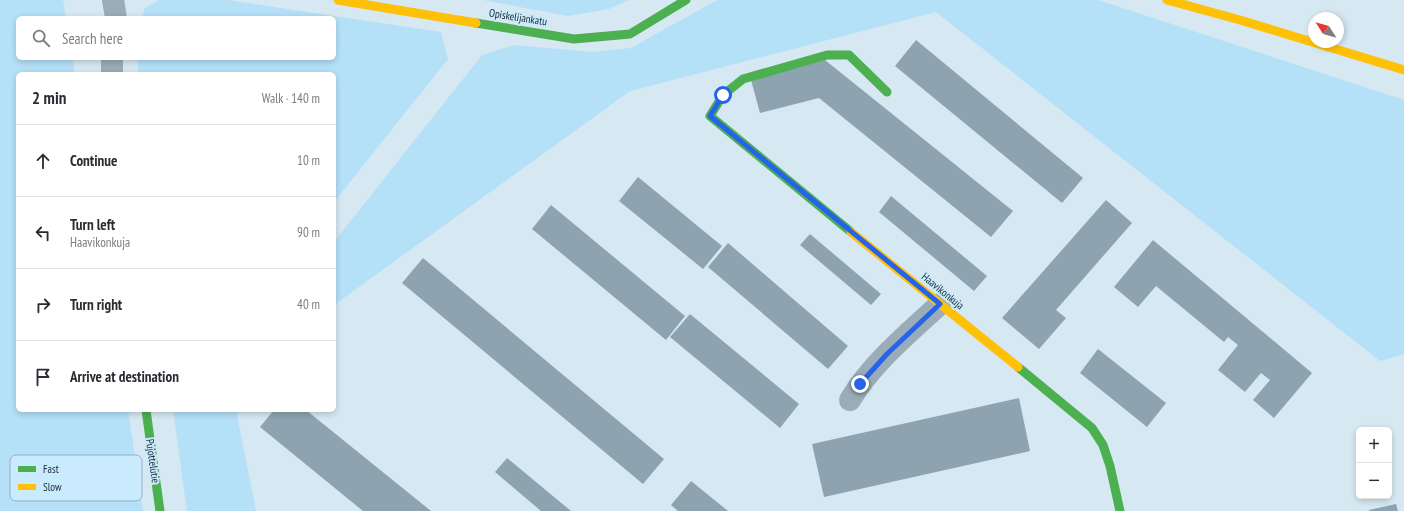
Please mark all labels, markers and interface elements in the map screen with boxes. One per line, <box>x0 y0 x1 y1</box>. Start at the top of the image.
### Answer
street label: Opiskelijankatu <box>488 5 548 29</box>
north arrow <box>1308 12 1344 48</box>
search box <box>16 16 336 60</box>
icon: search <box>30 27 52 49</box>
text: Search here <box>62 29 123 48</box>
route start <box>714 86 732 104</box>
text: 2 min <box>32 87 66 109</box>
text: Walk · 140 m <box>262 90 320 107</box>
icon: ahead <box>32 150 54 172</box>
text: Continue <box>70 151 117 170</box>
text: 10 m <box>297 152 320 169</box>
text: Turn left <box>70 215 115 234</box>
icon: left <box>32 222 54 244</box>
text: 90 m <box>297 224 320 241</box>
text: Haavikonkuja <box>70 234 130 251</box>
street label: Haavikonkuja <box>919 270 967 312</box>
icon: right <box>32 294 54 316</box>
text: Turn right <box>70 295 122 314</box>
text: 40 m <box>297 296 320 313</box>
icon: arrive <box>32 366 54 388</box>
text: Arrive at destination <box>70 367 179 386</box>
route end <box>851 375 869 393</box>
map controls <box>1356 427 1392 499</box>
button: + <box>1356 427 1392 463</box>
street label: Pujottelutie <box>143 438 163 484</box>
legend <box>10 455 142 501</box>
text: Fast <box>43 462 59 476</box>
button: − <box>1356 463 1392 499</box>
text: Slow <box>43 480 62 494</box>

